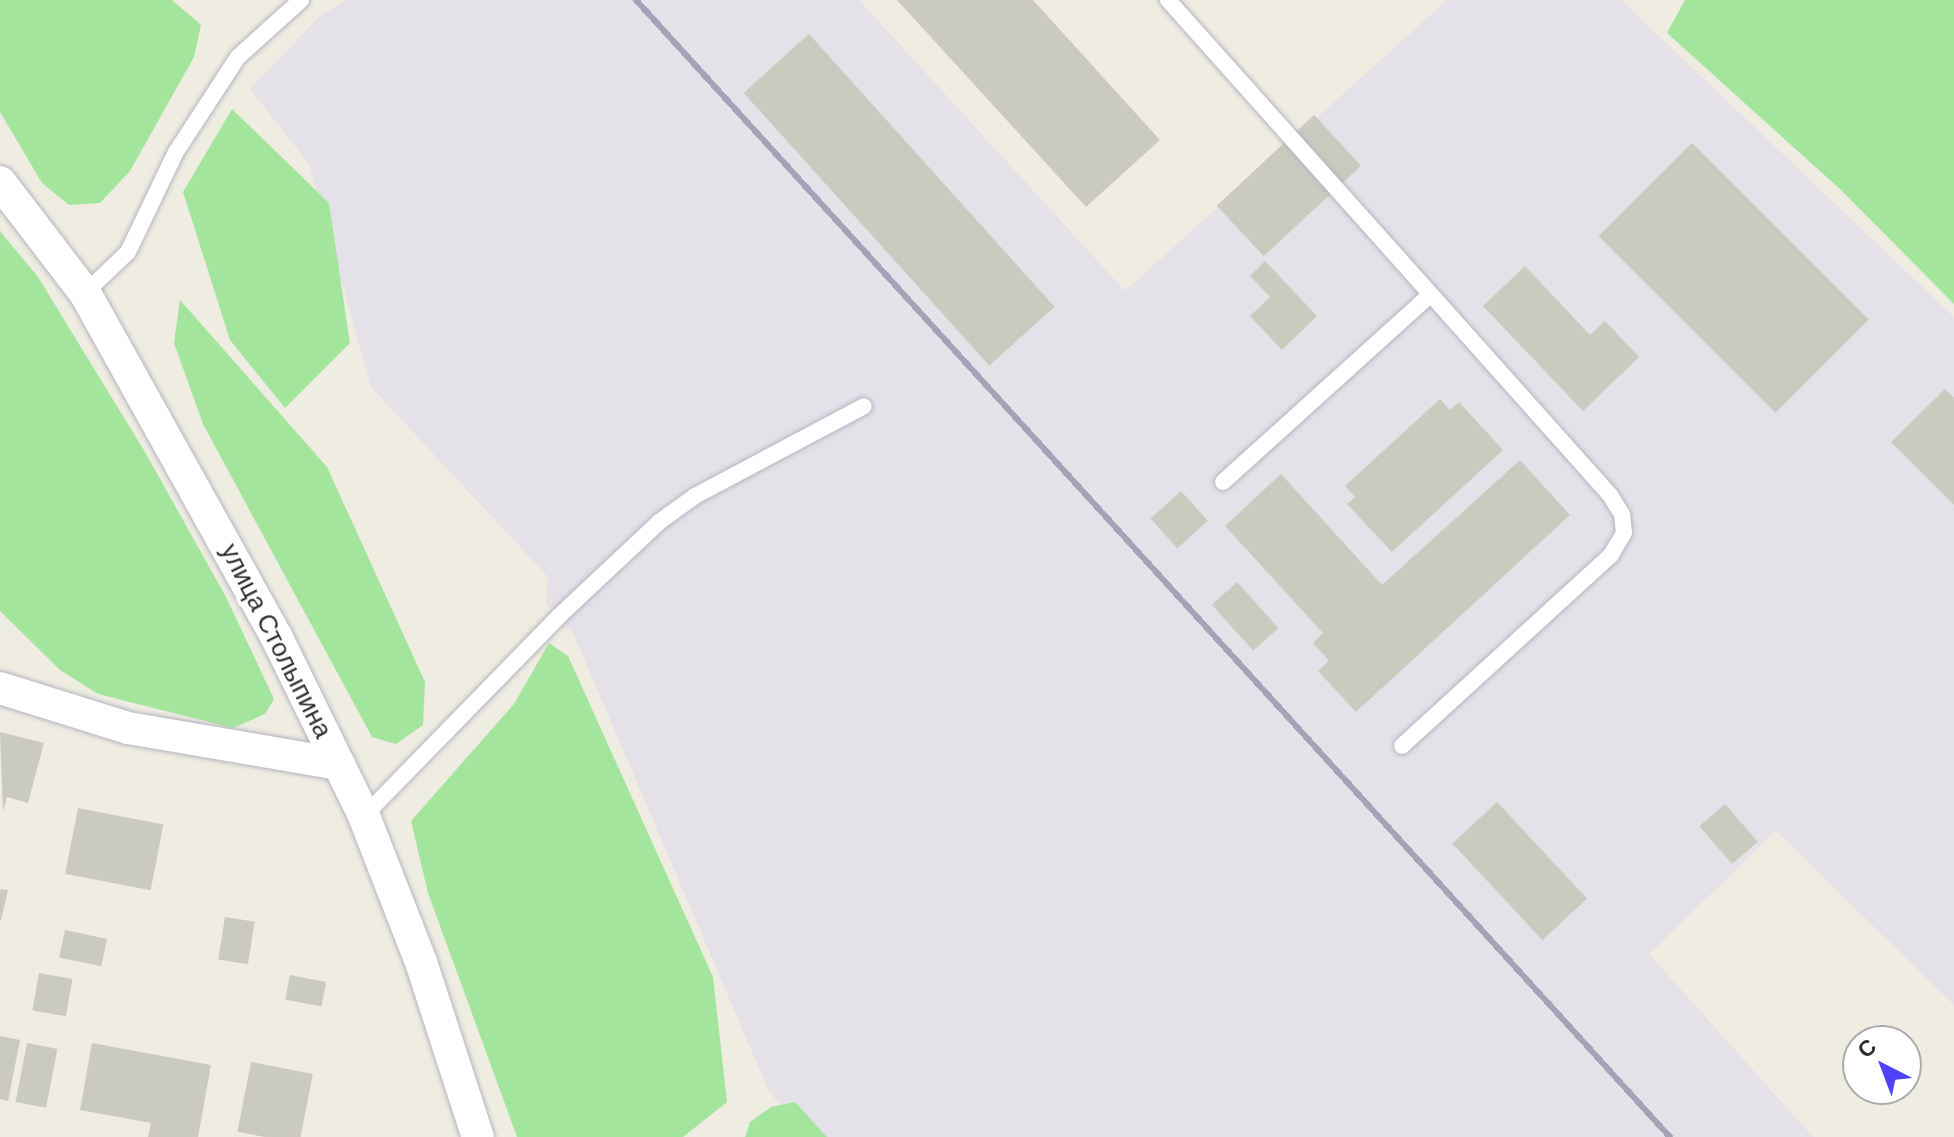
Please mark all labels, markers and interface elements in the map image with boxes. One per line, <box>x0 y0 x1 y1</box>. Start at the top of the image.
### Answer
street label: улица Столыпина <box>214 539 338 743</box>
north arrow <box>1842 1025 1922 1105</box>
text: С <box>1851 1032 1883 1064</box>

